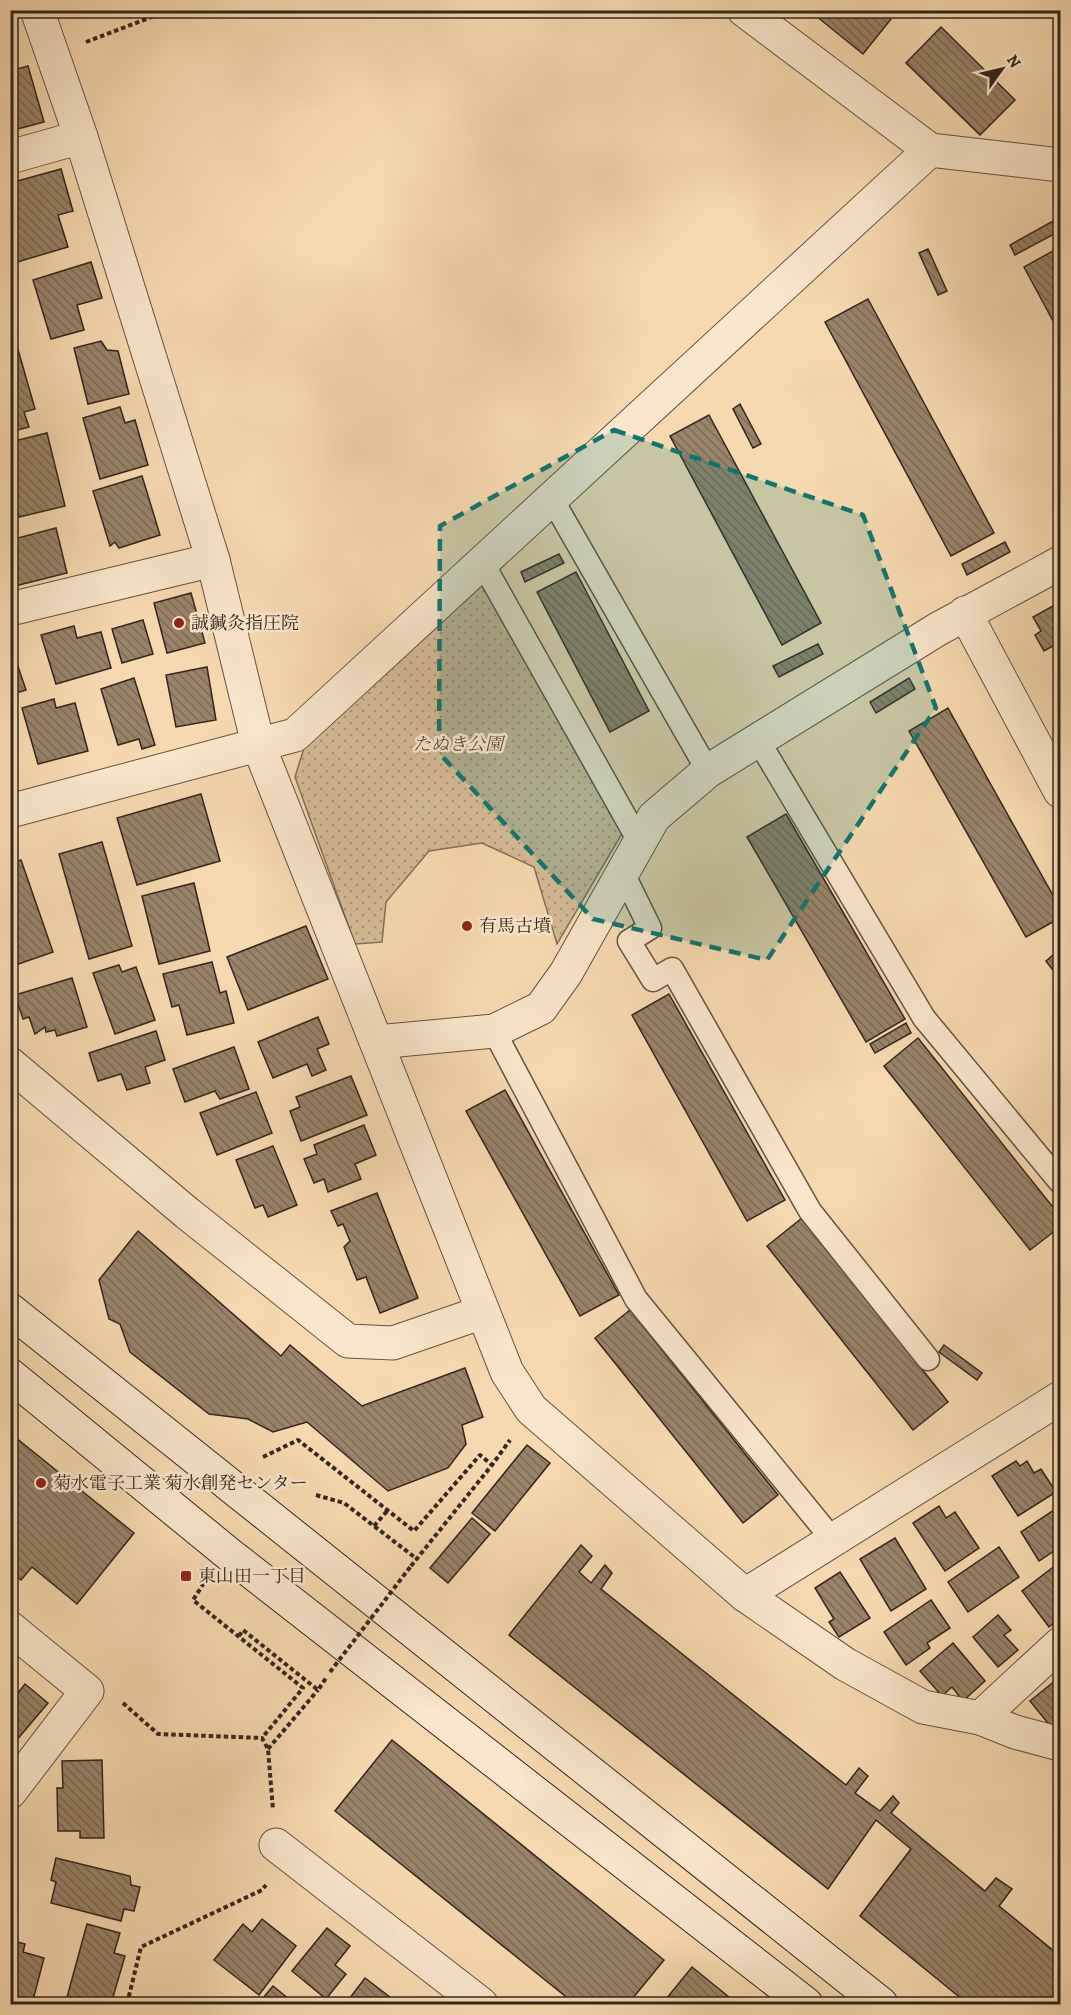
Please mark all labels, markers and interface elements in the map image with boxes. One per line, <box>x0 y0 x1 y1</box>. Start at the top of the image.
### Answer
north arrow <box>972 39 1032 99</box>
text: N <box>1001 50 1026 72</box>
place label: 誠鍼灸指圧院 <box>191 611 299 635</box>
marker: 誠鍼灸指圧院 <box>172 616 186 630</box>
park label: たぬき公園 <box>413 732 506 756</box>
place label: 有馬古墳 <box>479 914 551 938</box>
marker: 有馬古墳 <box>460 919 474 933</box>
place label: 菊水電子工業 菊水創発センター <box>53 1471 308 1495</box>
marker: 菊水電子工業 菊水創発センター <box>34 1476 48 1490</box>
place label: 東山田一丁目 <box>198 1564 306 1588</box>
marker: 東山田一丁目 <box>179 1569 193 1583</box>

